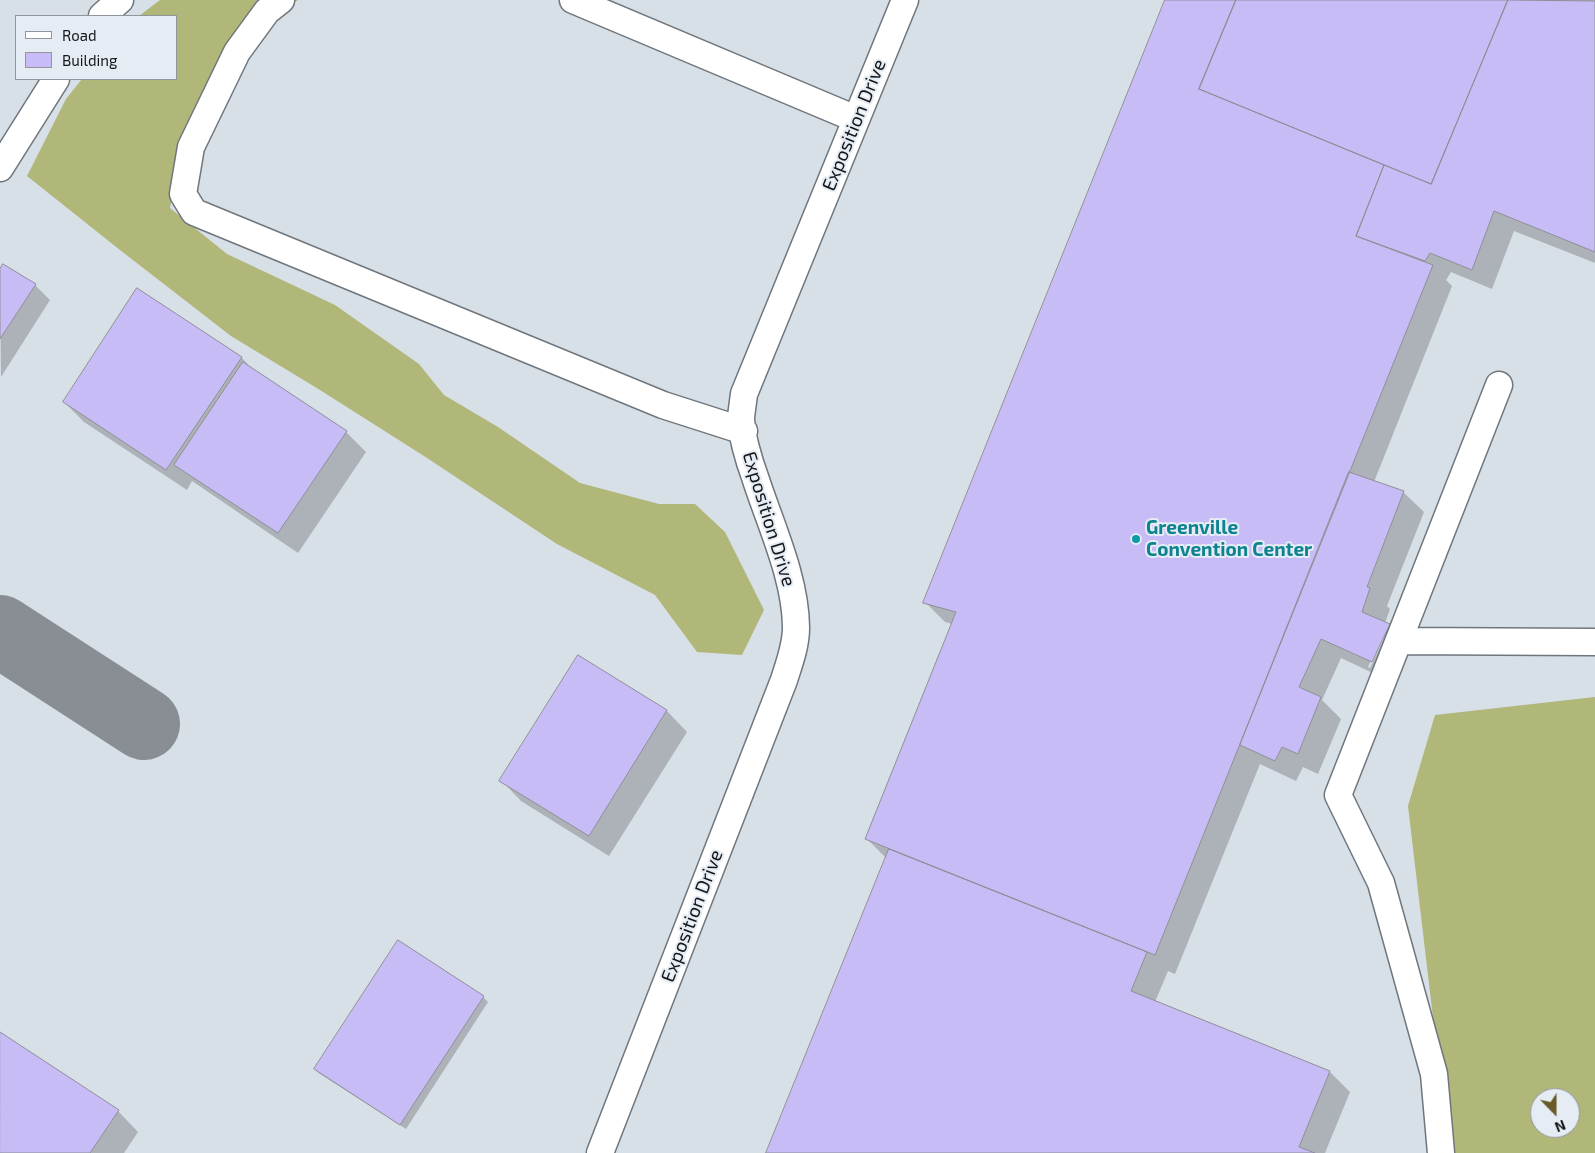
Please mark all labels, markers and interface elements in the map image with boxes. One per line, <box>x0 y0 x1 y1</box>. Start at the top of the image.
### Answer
legend <box>15 15 178 80</box>
text: Road <box>62 26 97 44</box>
text: Building <box>62 51 117 69</box>
street label: Exposition Drive <box>817 56 891 194</box>
street label: Exposition Drive <box>738 449 800 589</box>
place label: Greenville Convention Center <box>1146 517 1312 561</box>
marker: Greenville Convention Center <box>1130 533 1142 545</box>
street label: Exposition Drive <box>656 847 728 985</box>
north arrow <box>1530 1088 1580 1138</box>
text: N <box>1553 1117 1568 1136</box>

